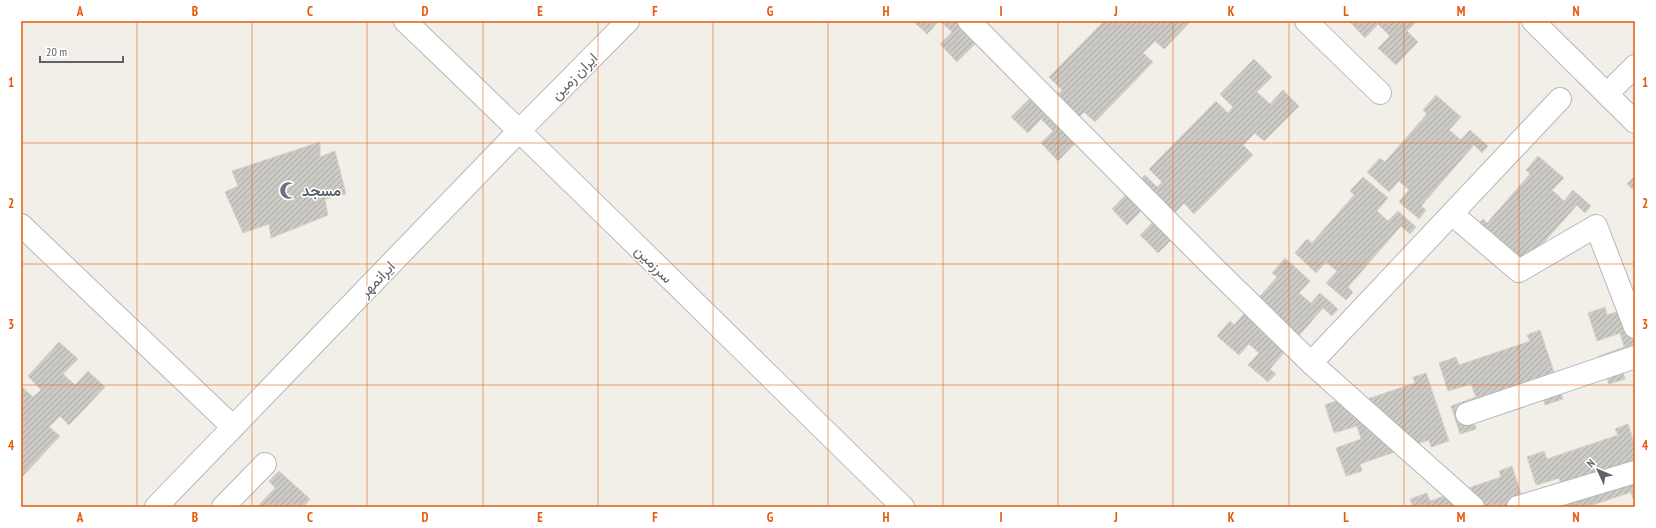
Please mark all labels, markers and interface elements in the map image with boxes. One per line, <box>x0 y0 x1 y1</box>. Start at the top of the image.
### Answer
text: A <box>76 3 84 20</box>
text: B <box>192 3 198 20</box>
text: C <box>307 3 313 20</box>
text: D <box>422 3 429 20</box>
text: E <box>537 3 543 20</box>
text: F <box>652 3 658 20</box>
text: G <box>767 3 774 20</box>
text: H <box>883 3 890 20</box>
text: I <box>999 3 1003 20</box>
text: J <box>1113 3 1118 20</box>
text: K <box>1228 3 1235 20</box>
text: L <box>1343 3 1349 20</box>
text: M <box>1457 3 1466 20</box>
text: N <box>1572 3 1580 20</box>
scale bar <box>40 38 123 64</box>
text: 20 m <box>46 44 67 59</box>
street label: ایران زمین <box>546 48 602 104</box>
text: 1 <box>8 74 14 91</box>
text: 1 <box>1642 74 1648 91</box>
mosque icon: مسجد <box>279 180 299 200</box>
place label: مسجد <box>302 181 341 200</box>
text: 2 <box>8 195 14 212</box>
text: 2 <box>1642 195 1648 212</box>
street label: سرزمین <box>630 241 677 288</box>
street label: ایرانمهر <box>355 257 399 302</box>
text: 3 <box>8 316 14 333</box>
text: 3 <box>1642 316 1648 333</box>
text: 4 <box>8 437 15 454</box>
text: 4 <box>1642 437 1649 454</box>
north arrow <box>1578 450 1618 490</box>
text: N <box>1584 456 1598 470</box>
text: A <box>76 509 84 526</box>
text: B <box>192 509 198 526</box>
text: C <box>307 509 313 526</box>
text: D <box>422 509 429 526</box>
text: E <box>537 509 543 526</box>
text: F <box>652 509 658 526</box>
text: G <box>767 509 774 526</box>
text: H <box>883 509 890 526</box>
text: I <box>999 509 1003 526</box>
text: J <box>1113 509 1118 526</box>
text: K <box>1228 509 1235 526</box>
text: L <box>1343 509 1349 526</box>
text: M <box>1457 509 1466 526</box>
text: N <box>1572 509 1580 526</box>

